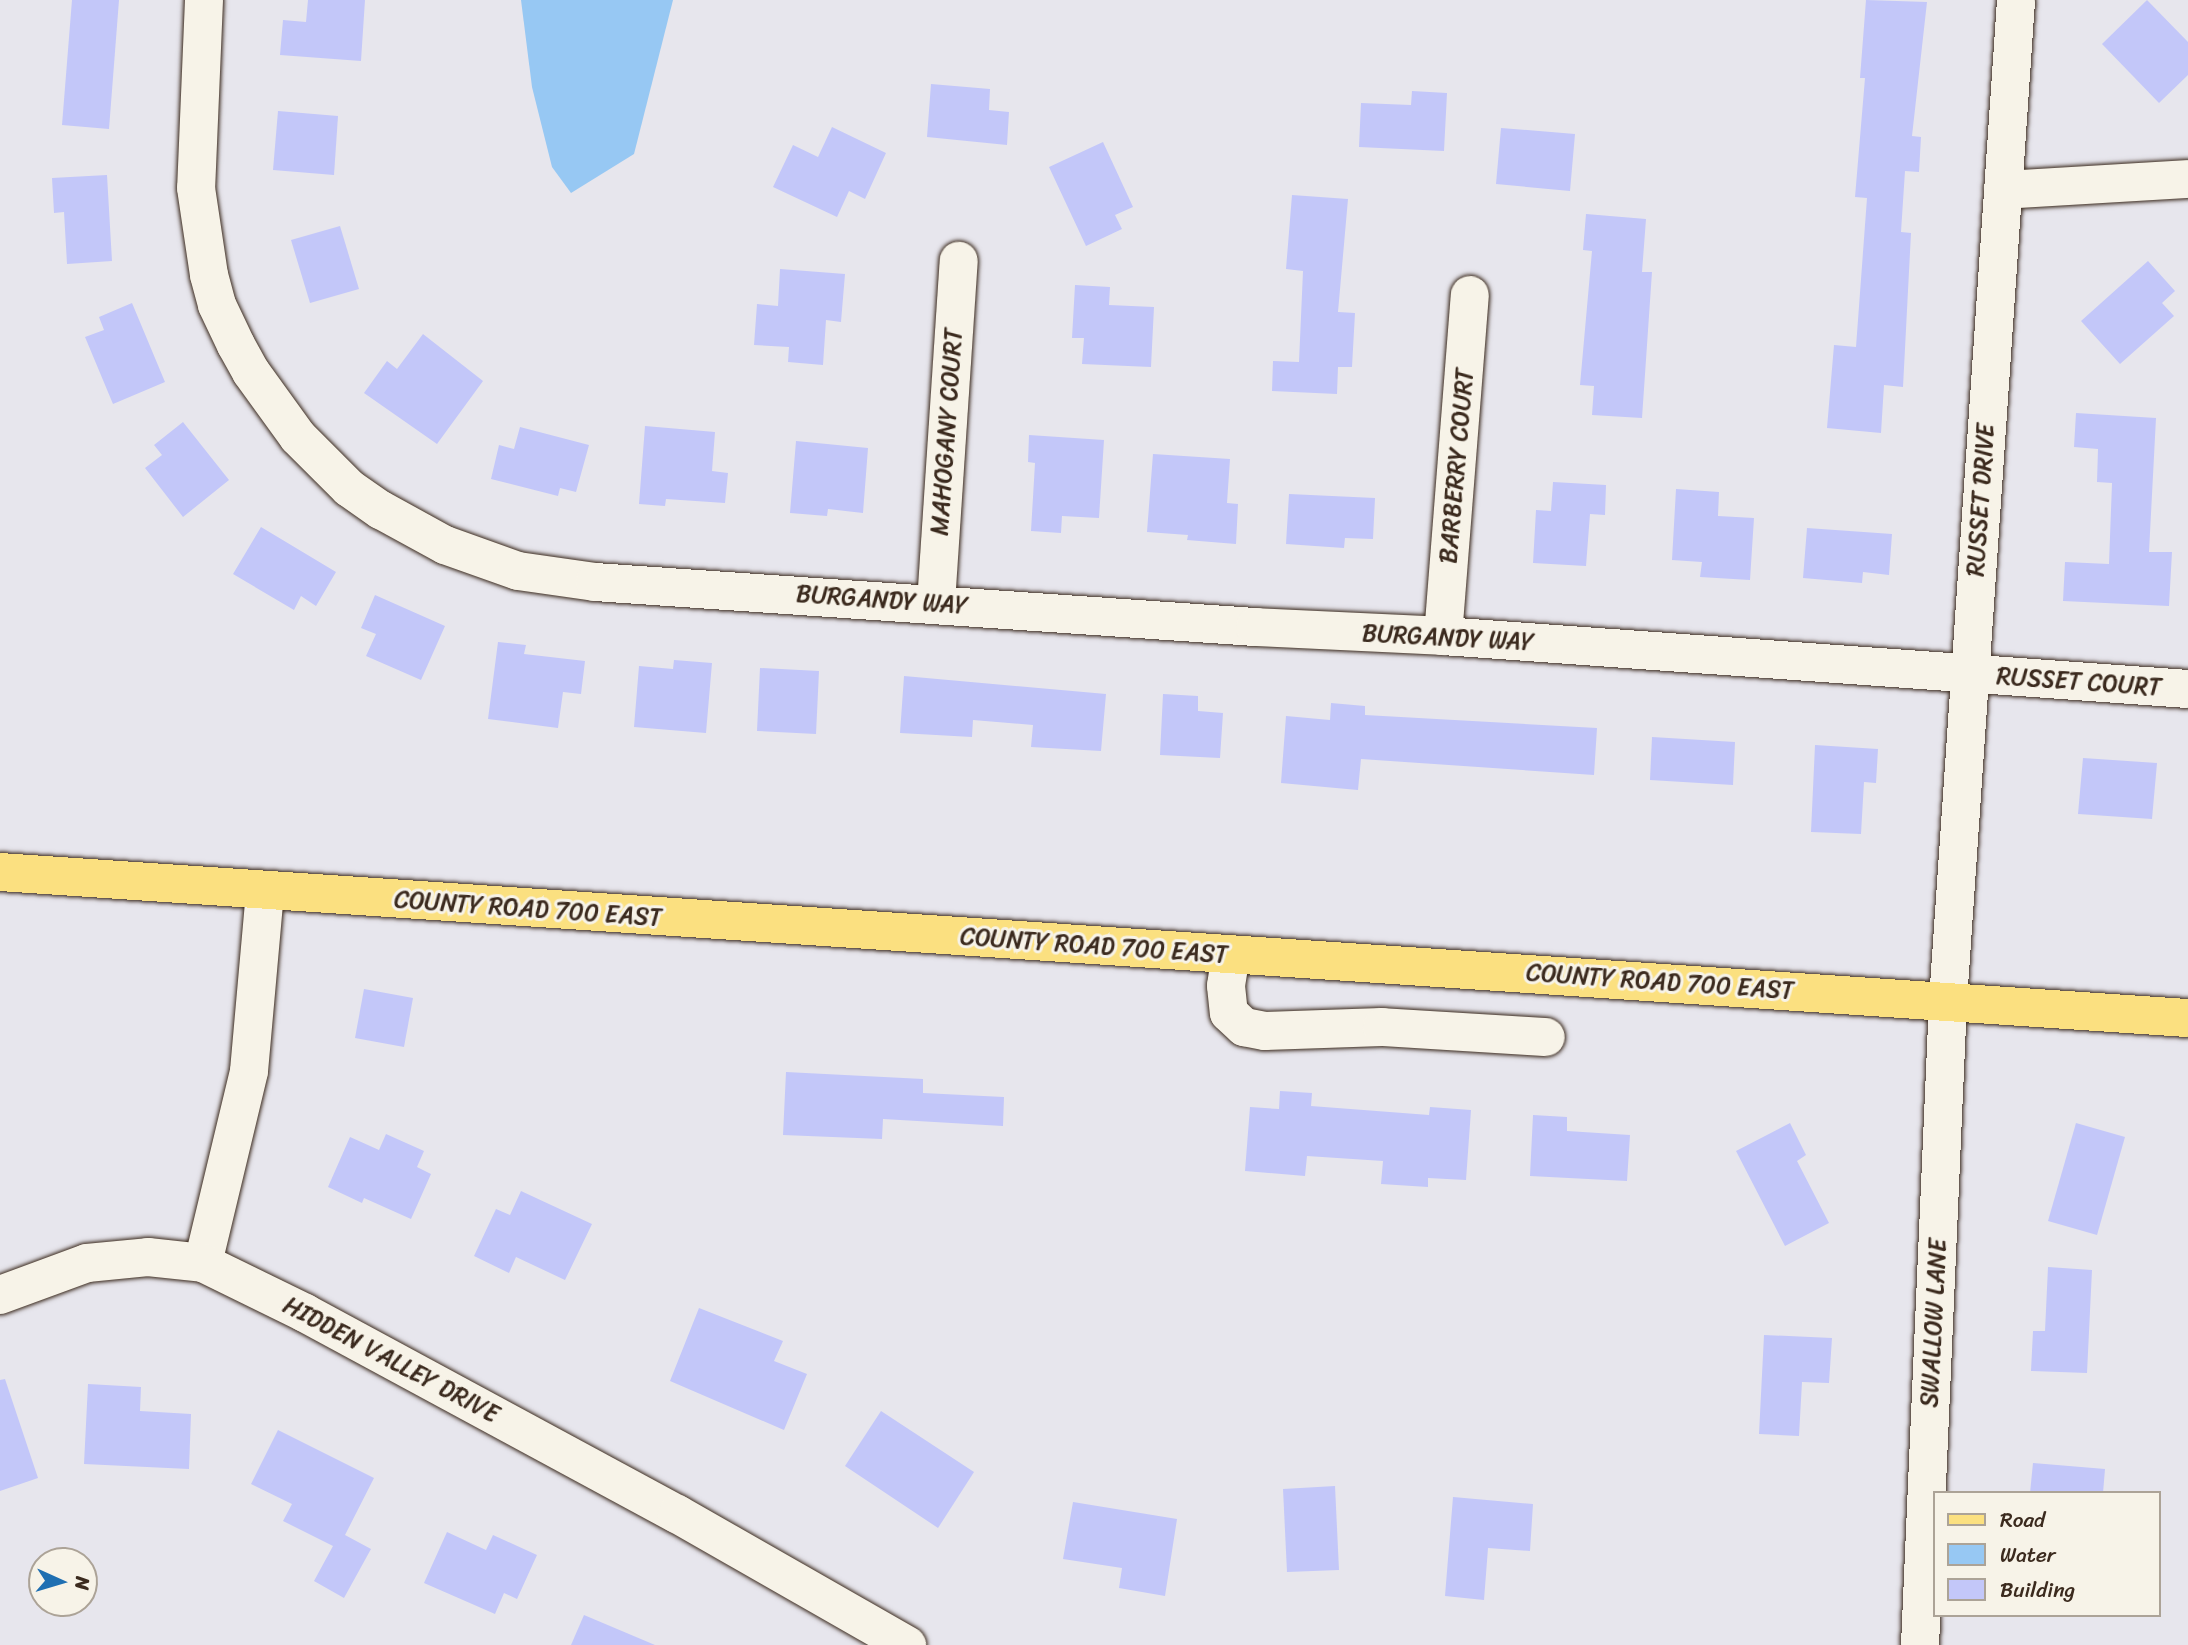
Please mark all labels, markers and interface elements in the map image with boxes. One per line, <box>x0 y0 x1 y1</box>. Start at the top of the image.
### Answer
street label: MAHOGANY COURT <box>925 328 969 536</box>
street label: BARBERRY COURT <box>1434 367 1480 565</box>
street label: RUSSET DRIVE <box>1961 421 2001 579</box>
street label: BURGANDY WAY <box>795 580 969 620</box>
street label: BURGANDY WAY <box>1361 619 1535 657</box>
street label: RUSSET COURT <box>1996 662 2162 702</box>
street label: COUNTY ROAD 700 EAST <box>393 885 663 933</box>
street label: COUNTY ROAD 700 EAST <box>959 922 1229 970</box>
street label: COUNTY ROAD 700 EAST <box>1525 958 1795 1006</box>
street label: SWALLOW LANE <box>1915 1238 1953 1408</box>
street label: HIDDEN VALLEY DRIVE <box>279 1291 503 1429</box>
legend <box>1932 1491 2160 1617</box>
text: Road <box>2000 1501 2045 1539</box>
text: Water <box>2000 1536 2055 1574</box>
north arrow <box>28 1547 98 1617</box>
text: Building <box>2000 1571 2075 1609</box>
text: N <box>66 1576 99 1591</box>

